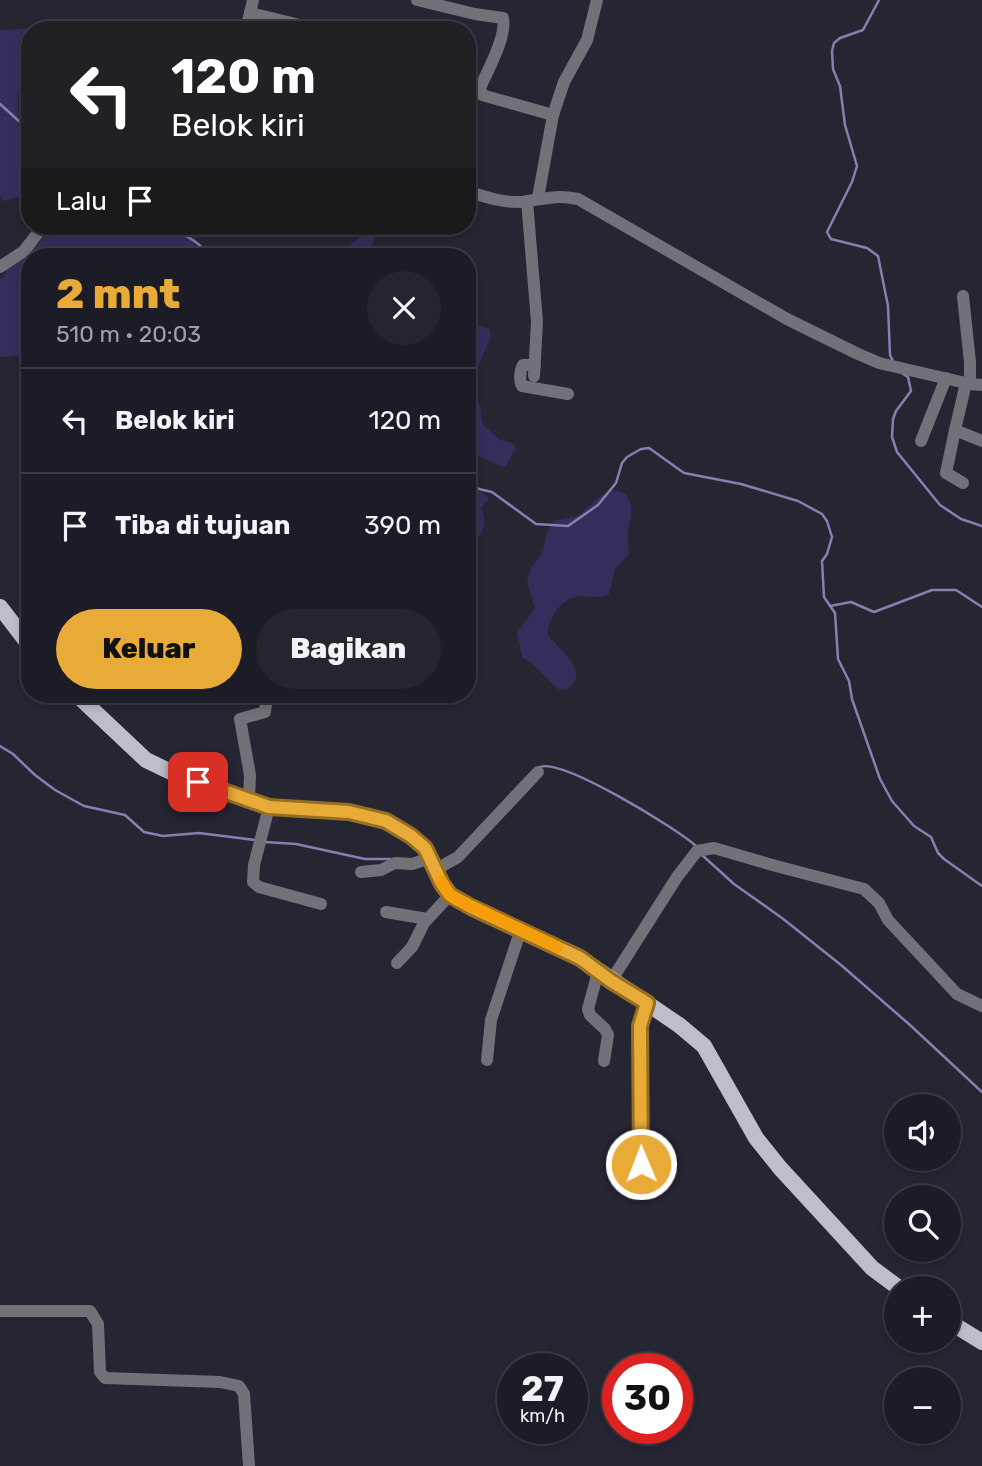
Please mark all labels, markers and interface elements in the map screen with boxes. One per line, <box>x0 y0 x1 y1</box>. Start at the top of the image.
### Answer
text: 120 m <box>171 47 316 105</box>
icon: left <box>56 49 147 140</box>
text: Belok kiri <box>171 106 305 144</box>
icon: arrive <box>121 182 159 220</box>
text: Lalu <box>56 186 107 217</box>
text: 2 mnt <box>56 269 180 319</box>
button: close <box>367 271 441 345</box>
text: 510 m · 20:03 <box>56 320 201 348</box>
icon: left <box>56 402 94 440</box>
text: Belok kiri <box>115 405 235 436</box>
text: 120 m <box>369 405 441 436</box>
icon: arrive <box>56 507 94 545</box>
text: Tiba di tujuan <box>115 510 290 541</box>
text: 390 m <box>364 510 441 541</box>
button: Keluar <box>56 609 242 689</box>
button: Bagikan <box>256 609 441 689</box>
pin <box>168 752 228 812</box>
icon: arrive <box>179 763 217 801</box>
map controls <box>884 1094 961 1444</box>
button: sound <box>884 1094 961 1171</box>
position arrow <box>604 1127 678 1201</box>
button: search <box>884 1185 961 1262</box>
button: + <box>884 1276 961 1353</box>
speed limit sign: 30 <box>602 1353 693 1444</box>
button: − <box>884 1367 961 1444</box>
text: 27 <box>521 1368 564 1410</box>
text: km/h <box>520 1405 565 1427</box>

